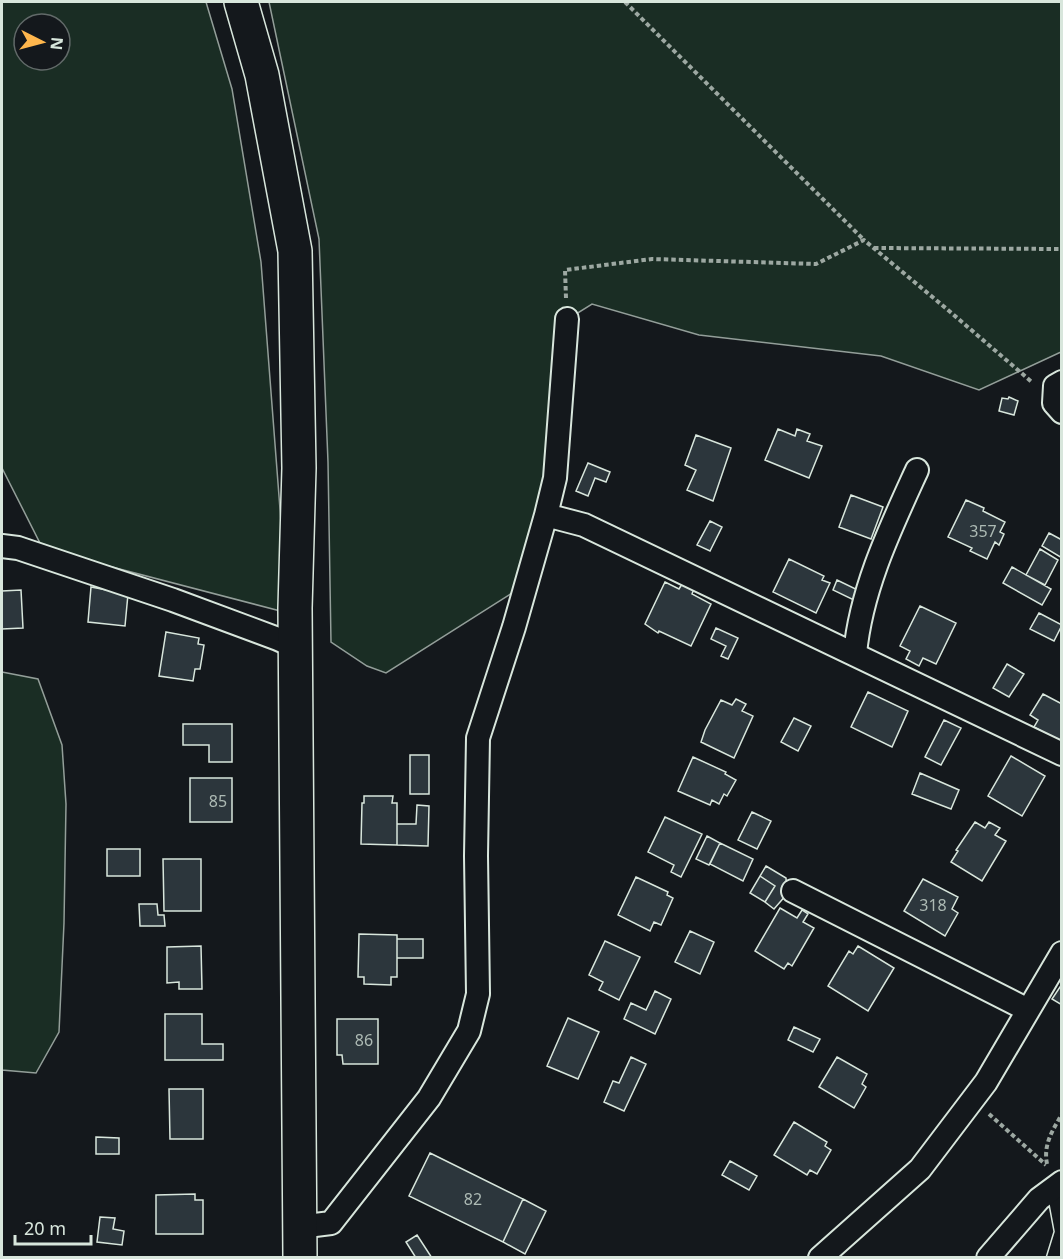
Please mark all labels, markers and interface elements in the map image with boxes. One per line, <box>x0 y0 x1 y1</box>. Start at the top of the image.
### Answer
north arrow <box>12 12 72 72</box>
text: N <box>45 36 69 51</box>
house number: 357 <box>969 520 997 542</box>
house number: 85 <box>209 790 227 812</box>
house number: 318 <box>919 894 947 916</box>
house number: 86 <box>355 1029 373 1051</box>
house number: 82 <box>464 1188 482 1210</box>
scale bar <box>15 1208 92 1246</box>
text: 20 m <box>24 1216 66 1240</box>

